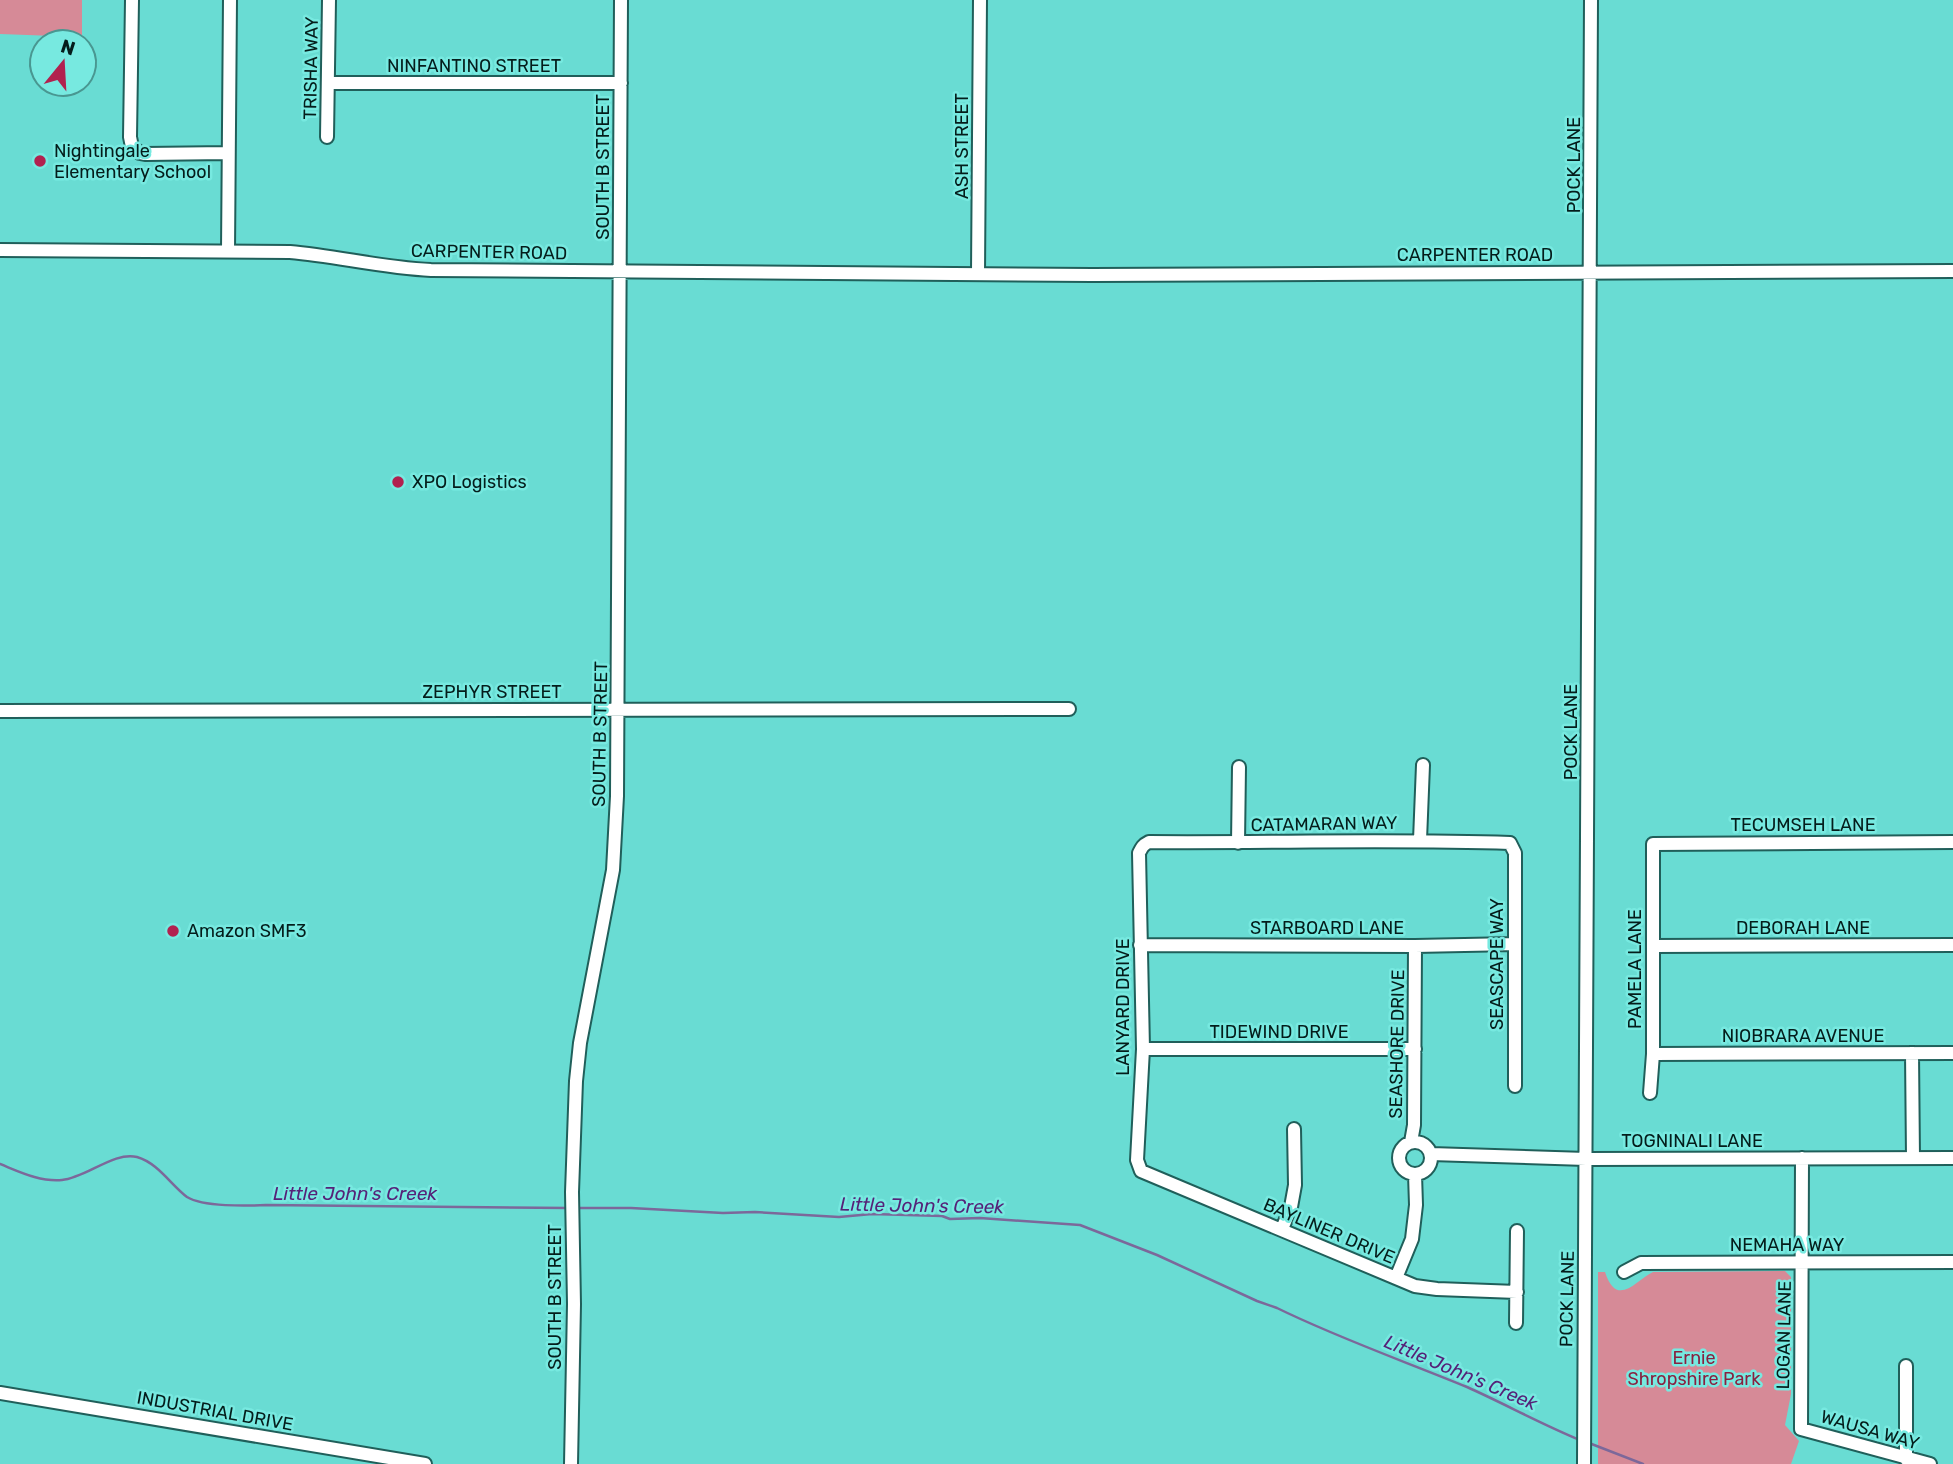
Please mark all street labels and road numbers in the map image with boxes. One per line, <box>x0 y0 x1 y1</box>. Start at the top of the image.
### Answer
street label: TRISHA WAY <box>299 16 323 120</box>
street label: NINFANTINO STREET <box>387 55 561 77</box>
street label: ASH STREET <box>951 93 973 199</box>
street label: SOUTH B STREET <box>592 94 614 240</box>
street label: POCK LANE <box>1563 117 1585 213</box>
street label: CARPENTER ROAD <box>411 240 567 264</box>
street label: CARPENTER ROAD <box>1397 244 1553 266</box>
street label: SOUTH B STREET <box>588 661 612 807</box>
street label: ZEPHYR STREET <box>422 681 562 703</box>
street label: POCK LANE <box>1560 684 1582 780</box>
street label: CATAMARAN WAY <box>1250 812 1398 836</box>
street label: TECUMSEH LANE <box>1730 814 1876 836</box>
street label: SEASCAPE WAY <box>1486 898 1508 1030</box>
street label: PAMELA LANE <box>1624 909 1646 1029</box>
street label: STARBOARD LANE <box>1250 917 1404 939</box>
street label: DEBORAH LANE <box>1736 917 1870 939</box>
street label: LANYARD DRIVE <box>1112 938 1134 1076</box>
street label: SEASHORE DRIVE <box>1385 969 1409 1119</box>
street label: TIDEWIND DRIVE <box>1209 1021 1349 1043</box>
street label: NIOBRARA AVENUE <box>1722 1025 1884 1047</box>
street label: TOGNINALI LANE <box>1621 1130 1763 1152</box>
street label: BAYLINER DRIVE <box>1260 1193 1398 1269</box>
street label: SOUTH B STREET <box>544 1224 566 1370</box>
street label: NEMAHA WAY <box>1730 1234 1845 1256</box>
street label: POCK LANE <box>1555 1251 1579 1347</box>
street label: LOGAN LANE <box>1772 1280 1796 1390</box>
street label: INDUSTRIAL DRIVE <box>135 1386 295 1436</box>
street label: WAUSA WAY <box>1818 1405 1922 1455</box>

